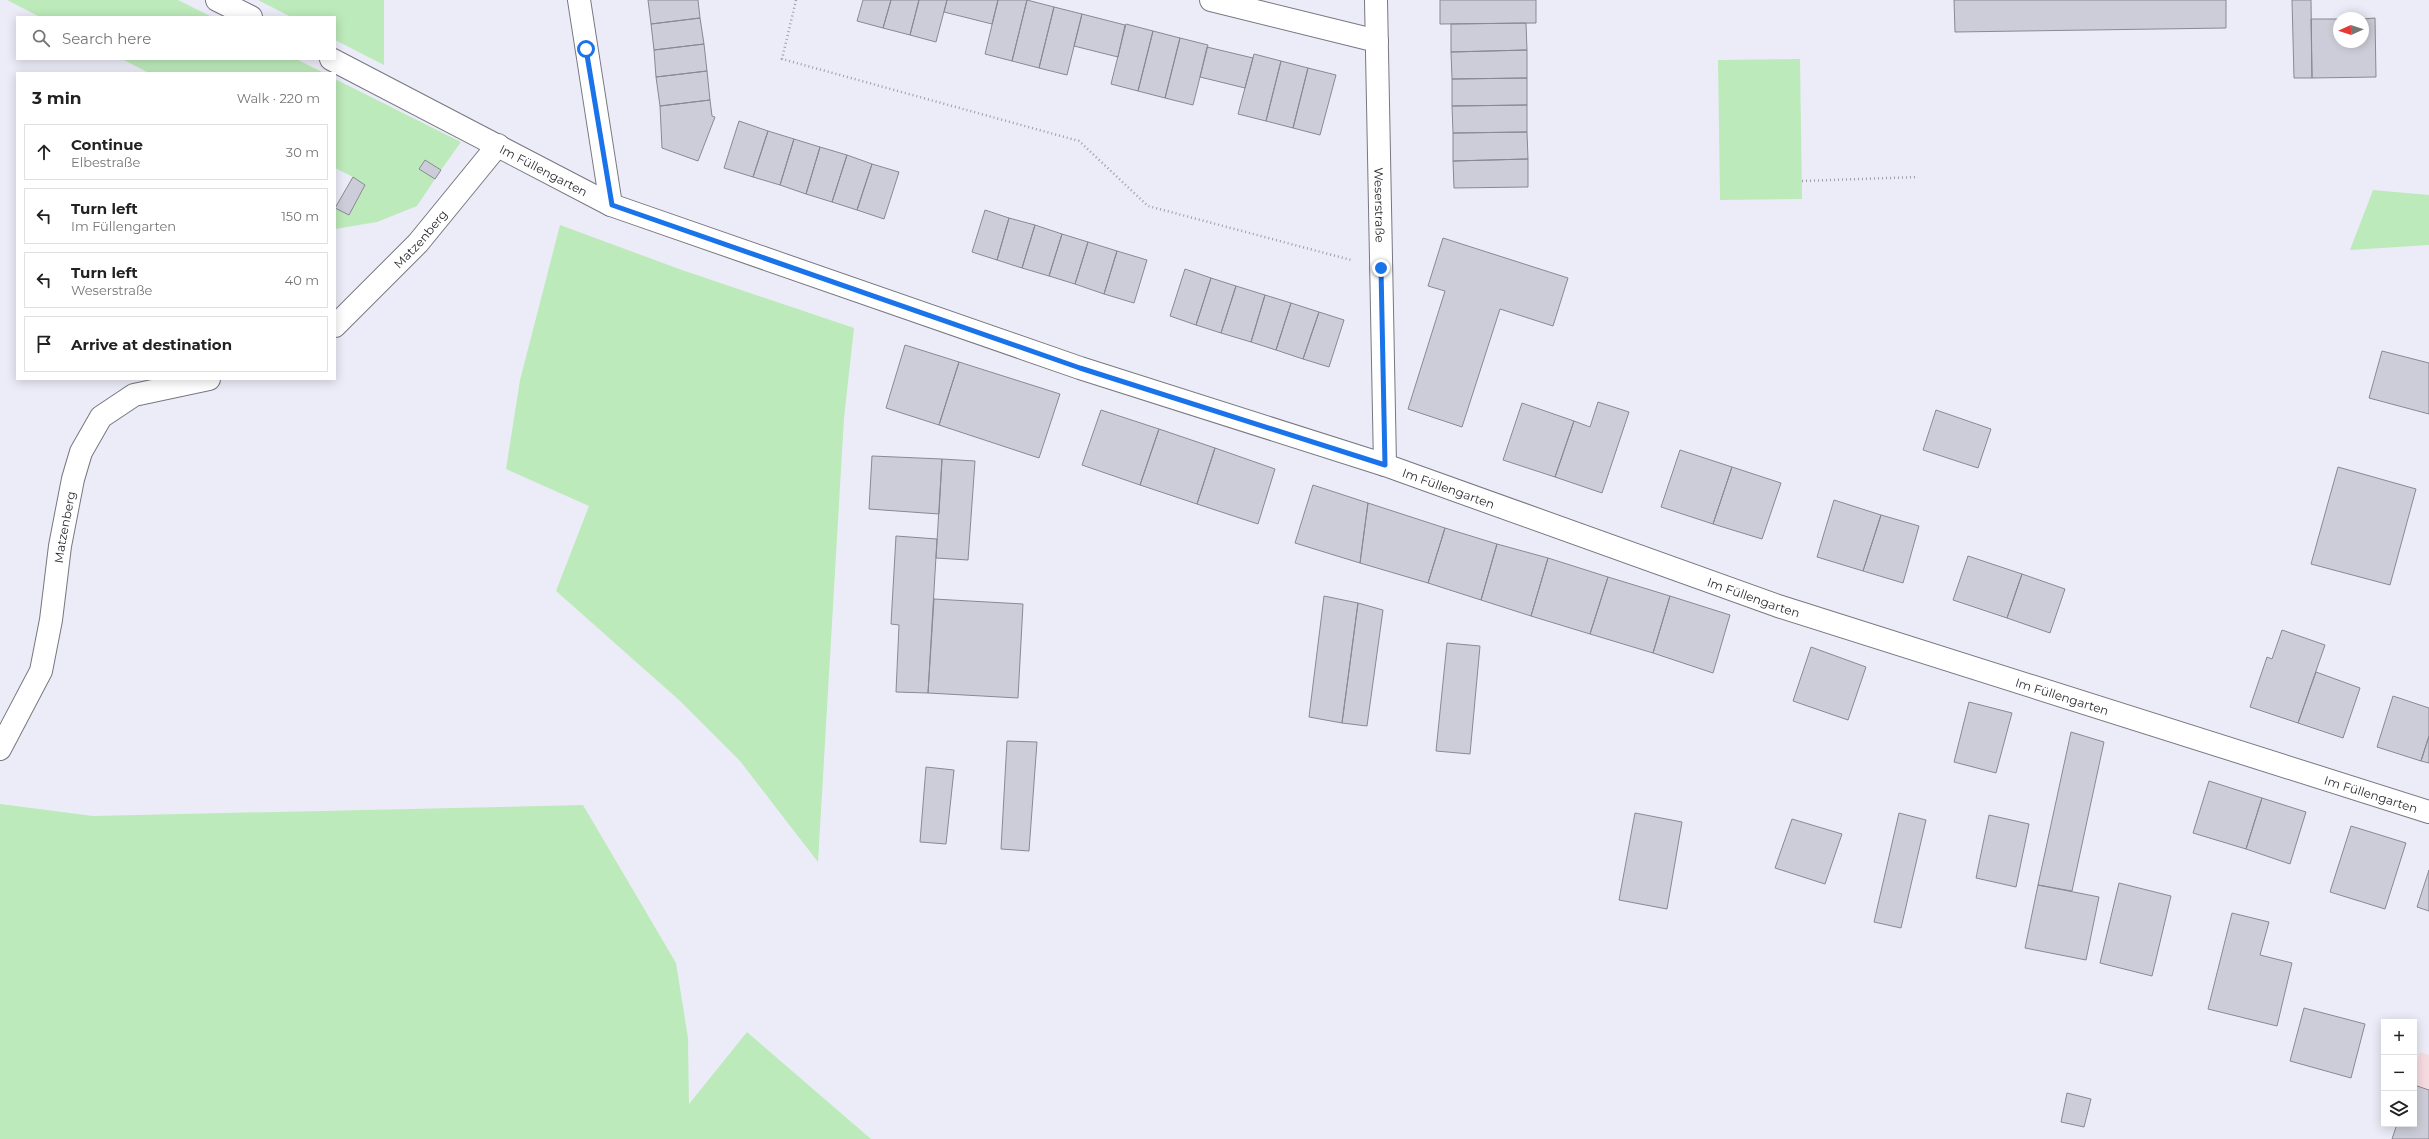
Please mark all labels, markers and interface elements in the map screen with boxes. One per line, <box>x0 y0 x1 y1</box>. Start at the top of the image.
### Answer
north arrow <box>2333 12 2369 48</box>
search box <box>16 16 336 60</box>
icon: search <box>30 27 52 49</box>
text: Search here <box>62 29 151 48</box>
route start <box>577 40 595 58</box>
text: 3 min <box>32 88 82 108</box>
text: Walk · 220 m <box>237 90 320 106</box>
text: Continue <box>71 135 143 154</box>
icon: ahead <box>33 141 55 163</box>
street label: Im Füllengarten <box>497 141 590 199</box>
text: 30 m <box>286 144 319 160</box>
text: Elbestraße <box>71 154 140 170</box>
street label: Weserstraße <box>1372 167 1388 243</box>
text: Turn left <box>71 199 138 218</box>
icon: left <box>33 205 55 227</box>
street label: Matzenberg <box>390 206 450 271</box>
text: 150 m <box>281 208 319 224</box>
text: Im Füllengarten <box>71 218 176 234</box>
route end <box>1372 259 1390 277</box>
text: Turn left <box>71 263 138 282</box>
icon: left <box>33 269 55 291</box>
text: 40 m <box>285 272 319 288</box>
text: Weserstraße <box>71 282 152 298</box>
icon: arrive <box>33 333 55 355</box>
text: Arrive at destination <box>71 335 232 354</box>
street label: Im Füllengarten <box>1400 464 1497 511</box>
street label: Matzenberg <box>50 490 78 564</box>
street label: Im Füllengarten <box>1705 574 1802 620</box>
street label: Im Füllengarten <box>2014 674 2111 718</box>
street label: Im Füllengarten <box>2323 772 2420 816</box>
map controls <box>2381 1019 2417 1127</box>
button: + <box>2381 1019 2417 1055</box>
button: − <box>2381 1055 2417 1091</box>
button: layers <box>2381 1091 2417 1127</box>

